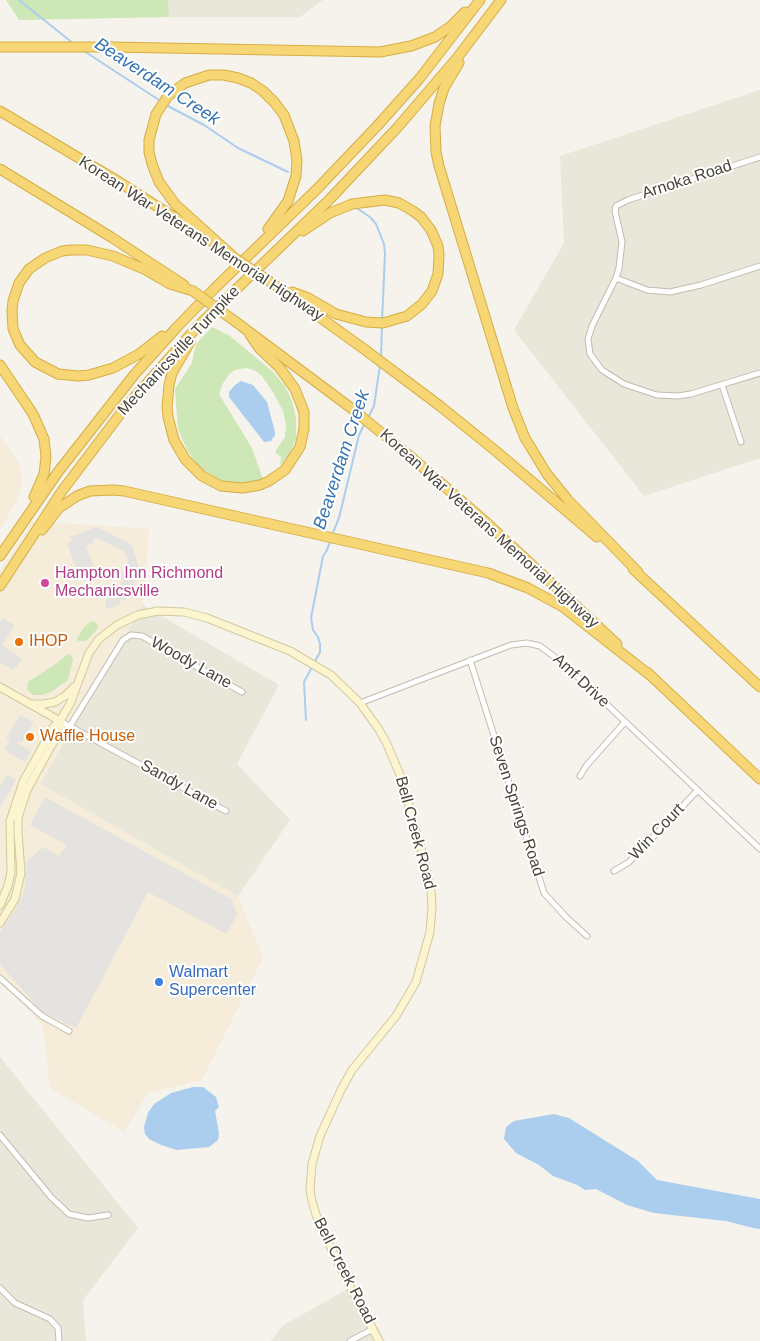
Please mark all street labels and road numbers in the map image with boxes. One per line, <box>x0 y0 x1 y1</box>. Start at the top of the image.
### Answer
street label: Korean War Veterans Memorial Highway <box>75 152 327 326</box>
street label: Arnoka Road <box>640 156 734 204</box>
street label: Mechanicsville Turnpike <box>114 282 244 420</box>
street label: Korean War Veterans Memorial Highway <box>375 425 603 633</box>
street label: Woody Lane <box>147 633 235 693</box>
street label: Amf Drive <box>549 650 613 712</box>
street label: Seven Springs Road <box>484 733 548 879</box>
street label: Sandy Lane <box>137 756 221 814</box>
street label: Bell Creek Road <box>391 774 439 892</box>
street label: Win Court <box>625 800 689 864</box>
street label: Bell Creek Road <box>309 1215 379 1327</box>

